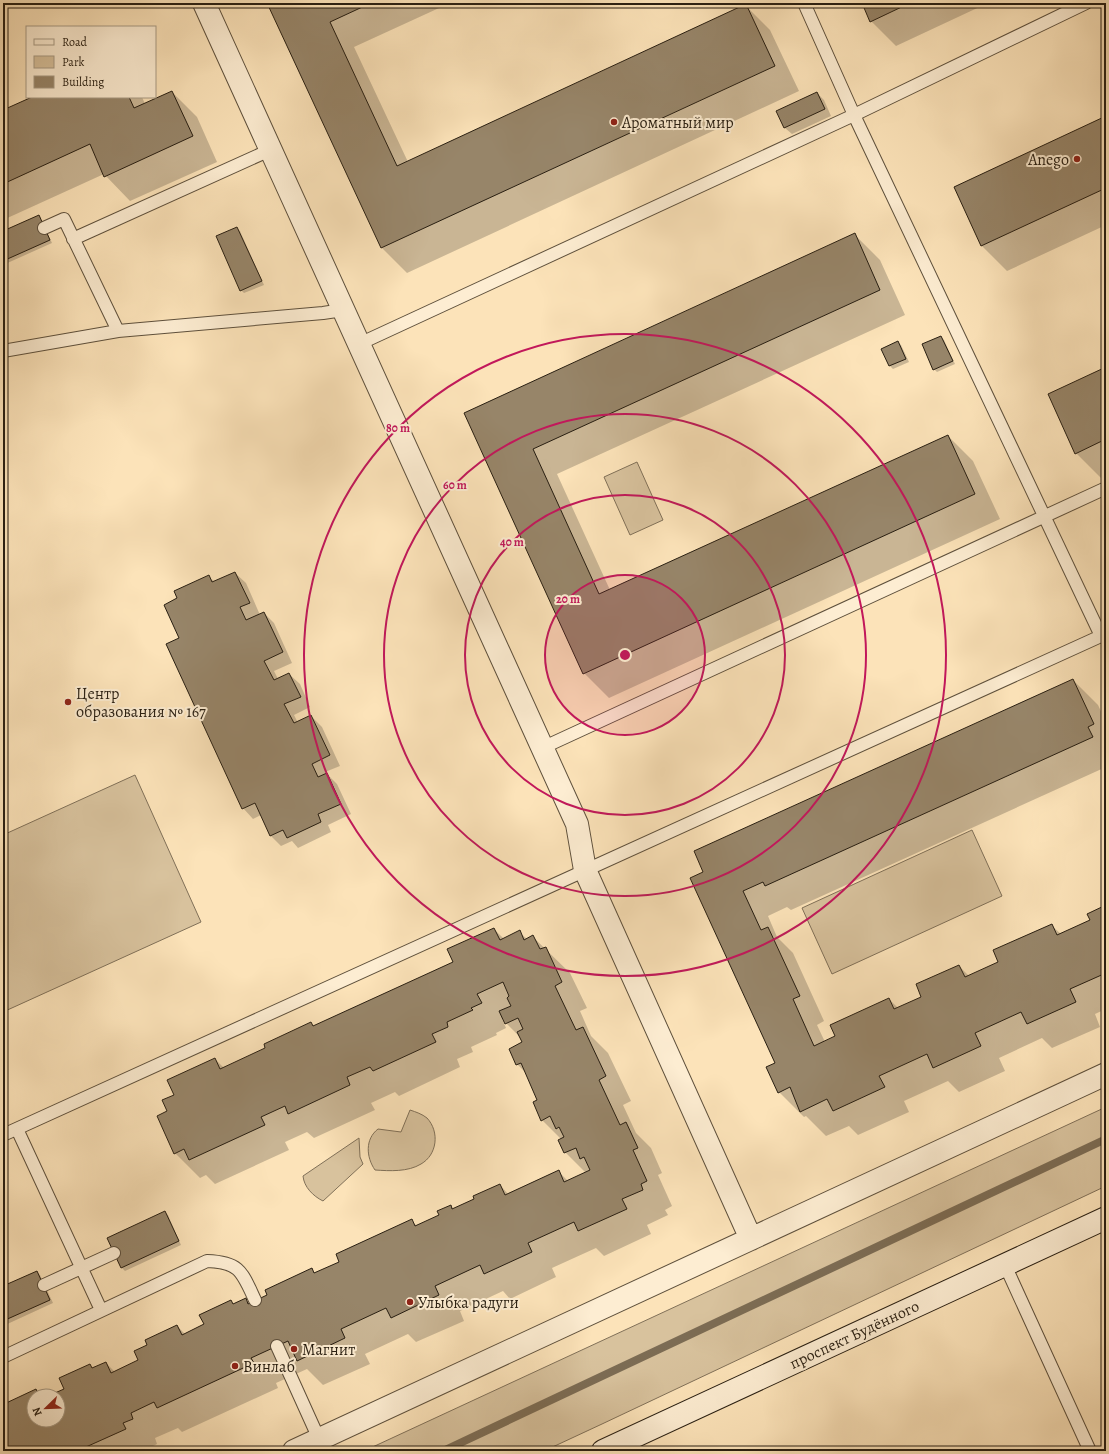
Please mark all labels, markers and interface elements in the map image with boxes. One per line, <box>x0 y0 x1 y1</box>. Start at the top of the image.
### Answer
legend <box>26 26 156 98</box>
text: Road <box>62 34 88 50</box>
text: Park <box>62 54 85 70</box>
text: Building <box>62 74 104 90</box>
place label: Ароматный мир <box>621 112 734 134</box>
marker: Ароматный мир <box>609 117 619 127</box>
place label: Anego <box>1027 149 1069 171</box>
marker: Anego <box>1072 154 1082 164</box>
text: 80 m <box>386 420 410 436</box>
text: 60 m <box>443 477 467 493</box>
text: 40 m <box>500 534 524 550</box>
text: 20 m <box>556 591 580 607</box>
centre of rings <box>618 648 632 662</box>
place label: Центр образования № 167 <box>76 683 206 723</box>
marker: Центр образования № 167 <box>63 697 73 707</box>
place label: Улыбка радуги <box>418 1292 519 1314</box>
street label: проспект Будённого <box>786 1295 923 1375</box>
marker: Улыбка радуги <box>405 1297 415 1307</box>
place label: Магнит <box>302 1339 355 1361</box>
marker: Магнит <box>289 1344 299 1354</box>
place label: Винлаб <box>243 1356 295 1378</box>
marker: Винлаб <box>230 1361 240 1371</box>
north arrow <box>26 1388 66 1428</box>
text: N <box>29 1405 46 1418</box>

